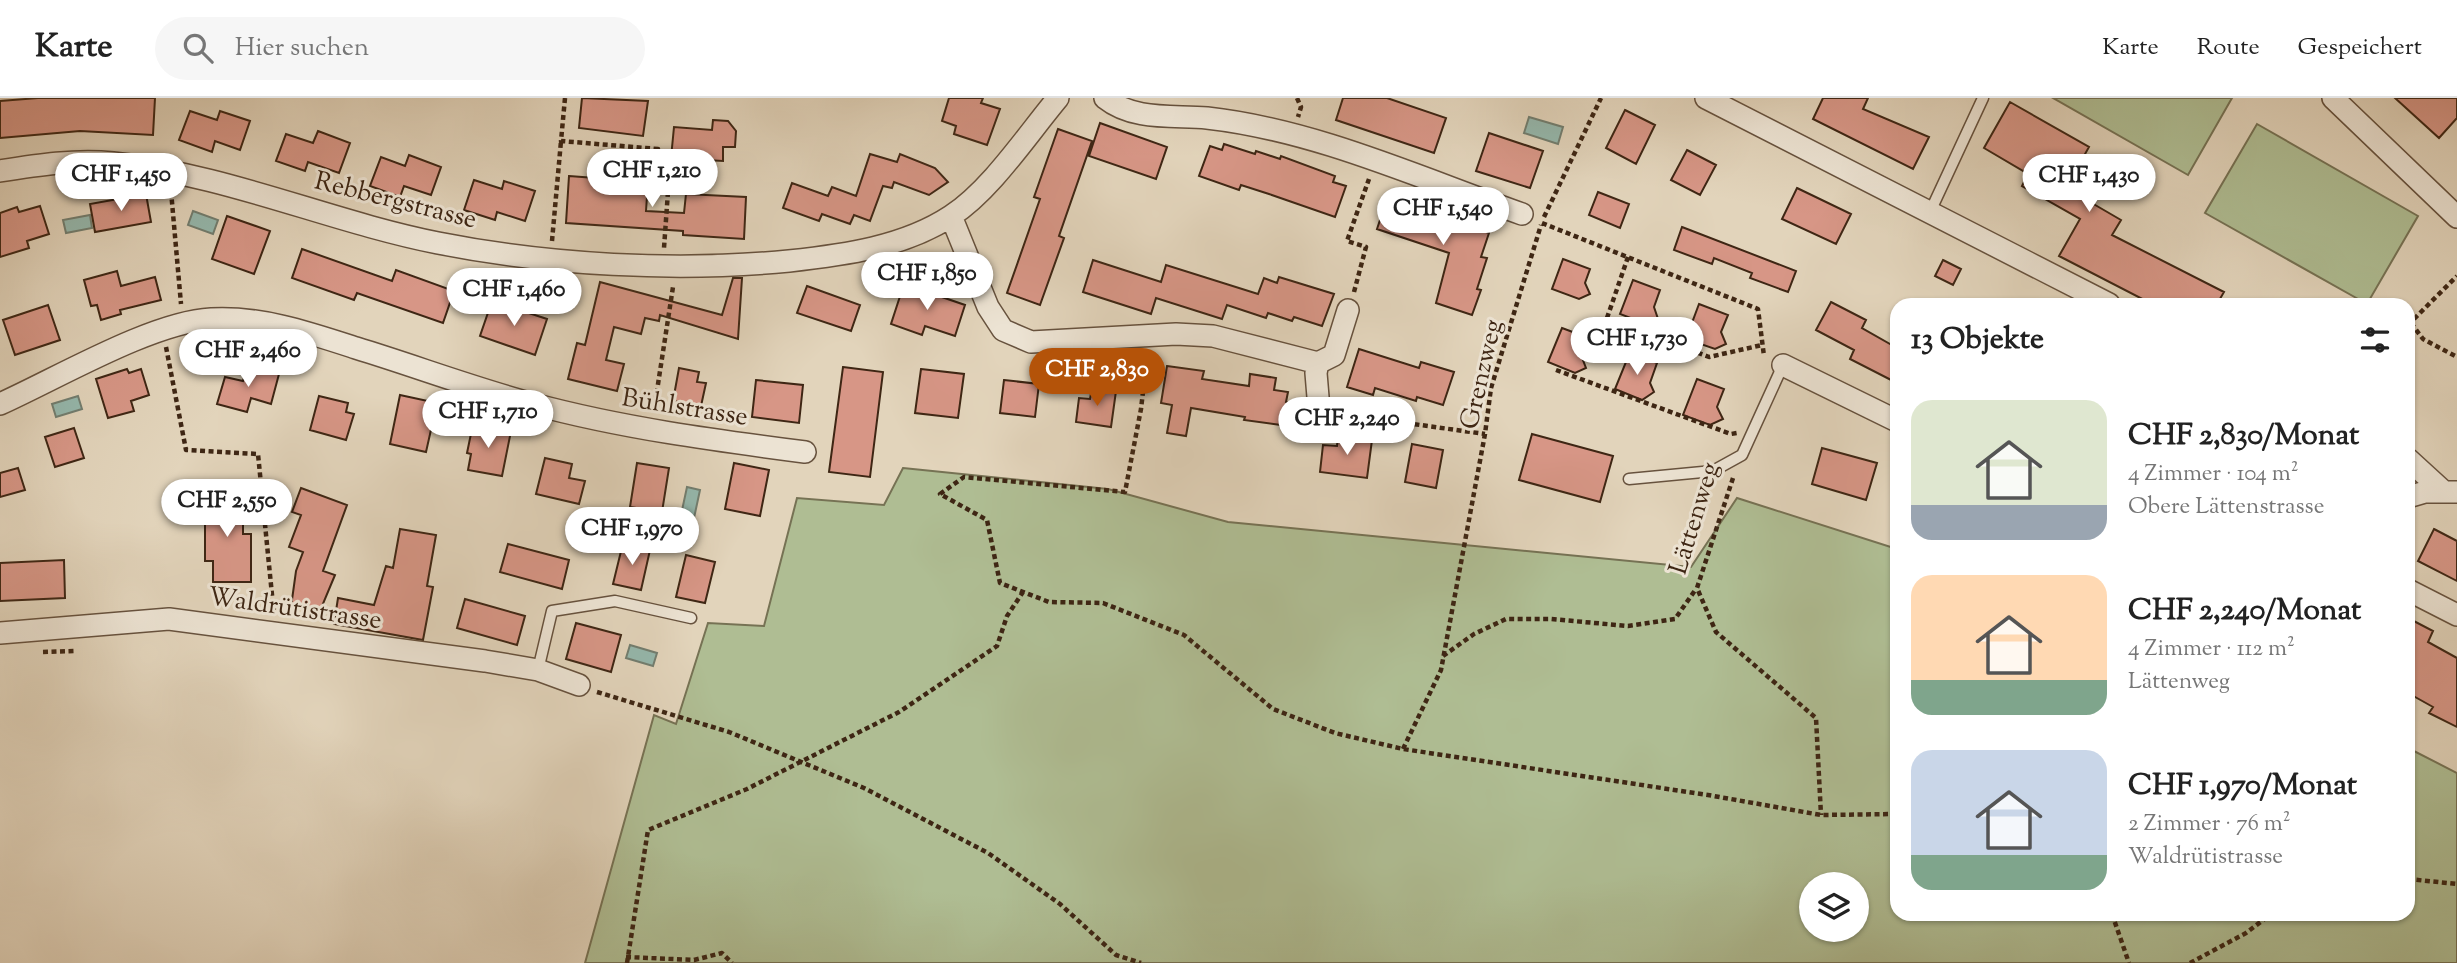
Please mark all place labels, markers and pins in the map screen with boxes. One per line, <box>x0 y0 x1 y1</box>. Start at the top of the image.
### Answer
pin: CHF 1,210 <box>572 150 732 209</box>
pin: CHF 1,450 <box>41 153 201 213</box>
pin: CHF 1,430 <box>2009 155 2169 214</box>
pin: CHF 1,540 <box>1363 188 1523 247</box>
pin: CHF 1,850 <box>847 252 1007 312</box>
pin: CHF 1,460 <box>434 268 594 328</box>
pin: CHF 1,730 <box>1557 317 1717 377</box>
pin: CHF 2,460 <box>168 330 328 389</box>
pin: CHF 2,830 <box>1017 348 1177 408</box>
pin: CHF 1,710 <box>408 390 568 450</box>
pin: CHF 2,240 <box>1267 398 1427 457</box>
pin: CHF 2,550 <box>147 480 307 539</box>
pin: CHF 1,970 <box>552 508 712 567</box>

